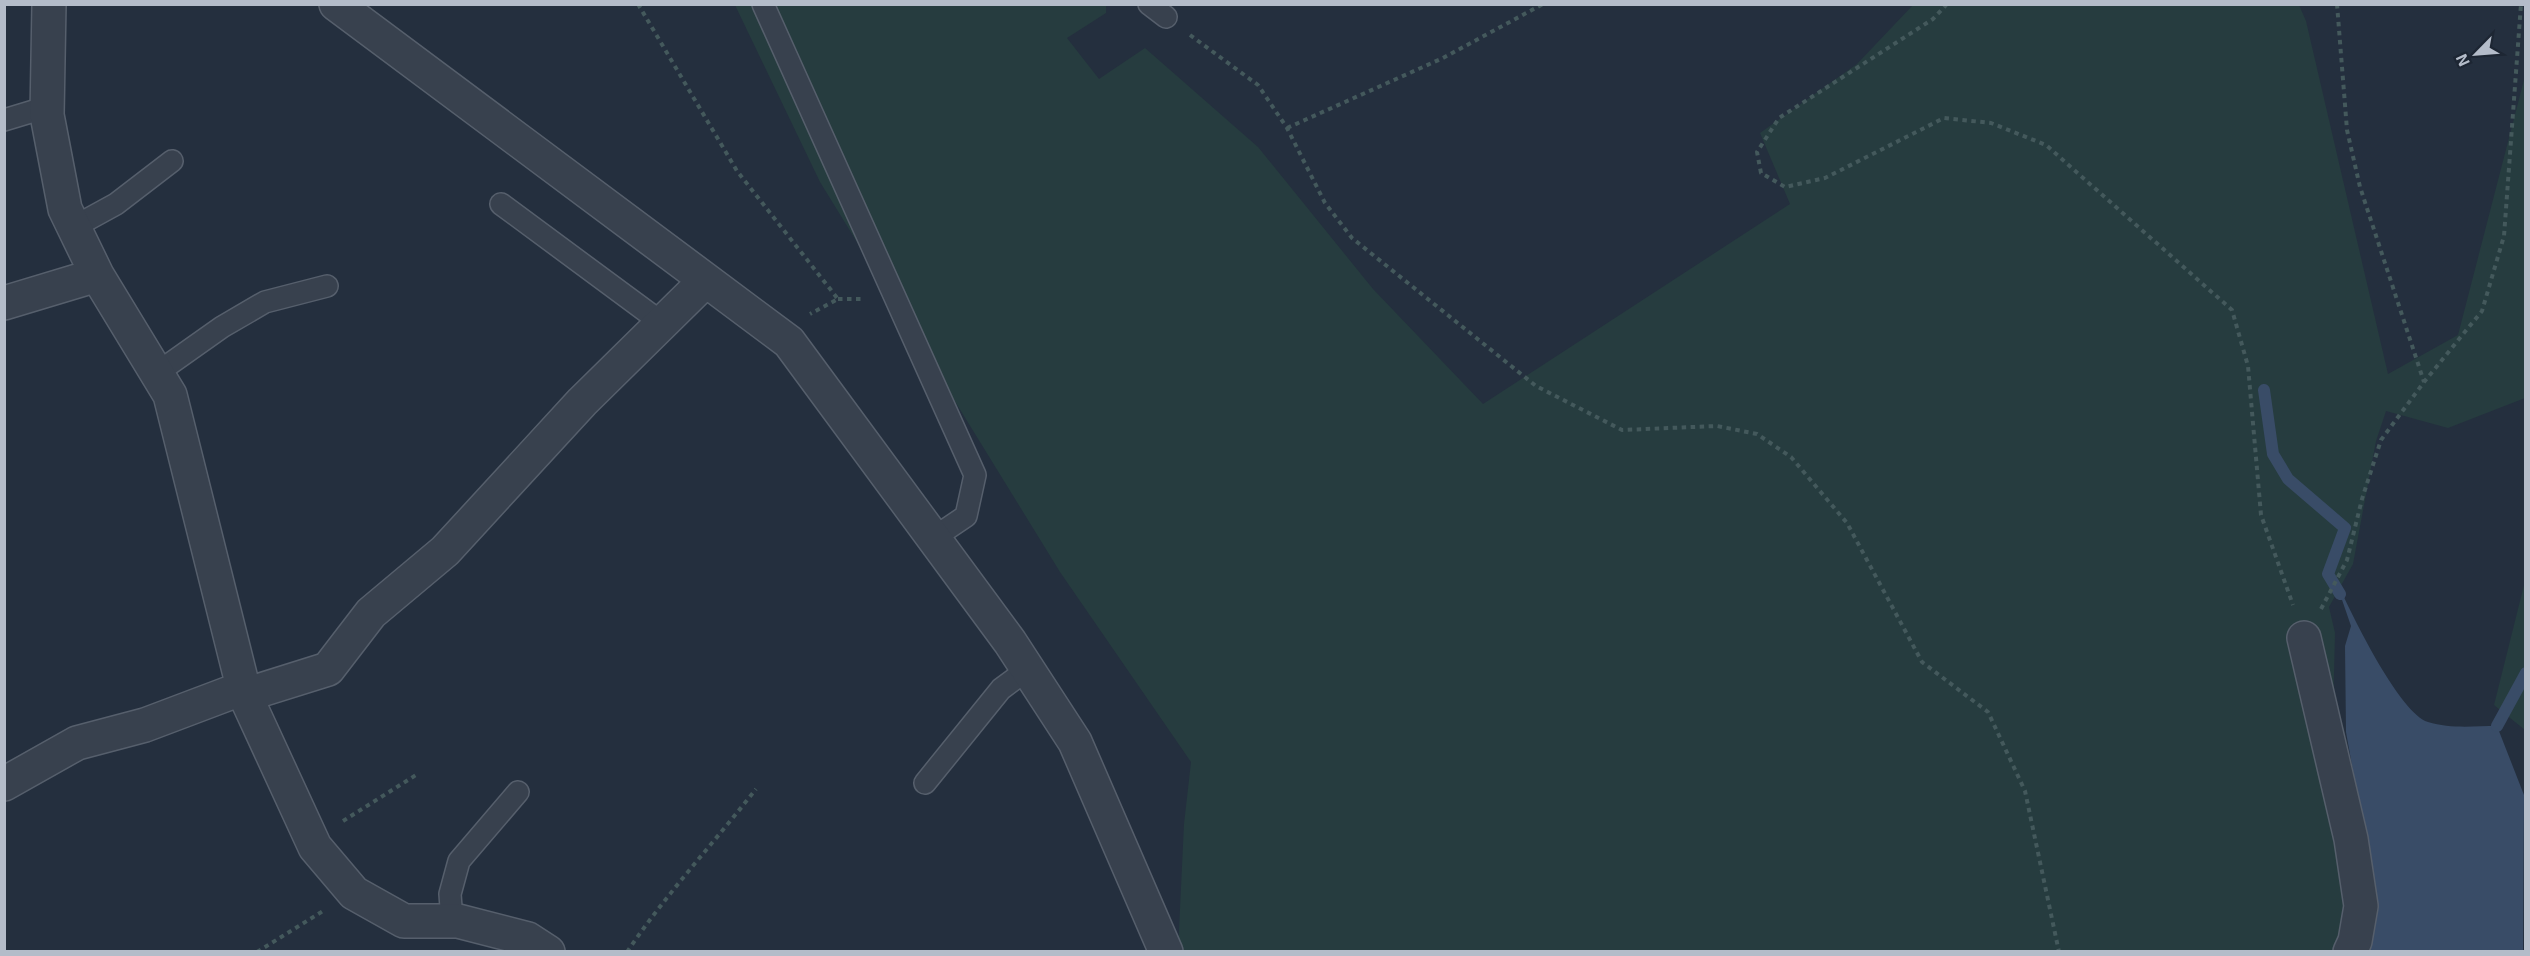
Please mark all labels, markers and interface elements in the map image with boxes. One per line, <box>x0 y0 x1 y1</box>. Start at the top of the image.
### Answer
north arrow <box>2446 24 2506 84</box>
text: N <box>2451 51 2473 70</box>

